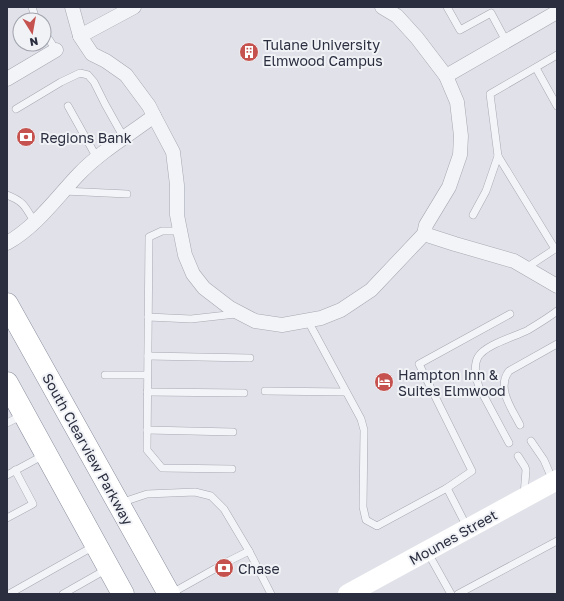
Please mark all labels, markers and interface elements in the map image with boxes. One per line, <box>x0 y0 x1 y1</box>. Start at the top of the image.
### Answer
north arrow <box>12 12 52 52</box>
text: N <box>29 35 39 49</box>
place label: Tulane University Elmwood Campus <box>263 36 383 69</box>
building icon: Tulane University Elmwood Campus <box>238 41 260 63</box>
bank icon: Regions Bank <box>15 126 37 148</box>
place label: Regions Bank <box>40 129 132 146</box>
place label: Hampton Inn & Suites Elmwood <box>398 366 506 399</box>
street label: South Clearview Parkway <box>39 370 137 528</box>
hotel icon: Hampton Inn & Suites Elmwood <box>373 371 395 393</box>
street label: Mounes Street <box>406 506 500 568</box>
bank icon: Chase <box>213 557 235 579</box>
place label: Chase <box>238 560 280 577</box>

